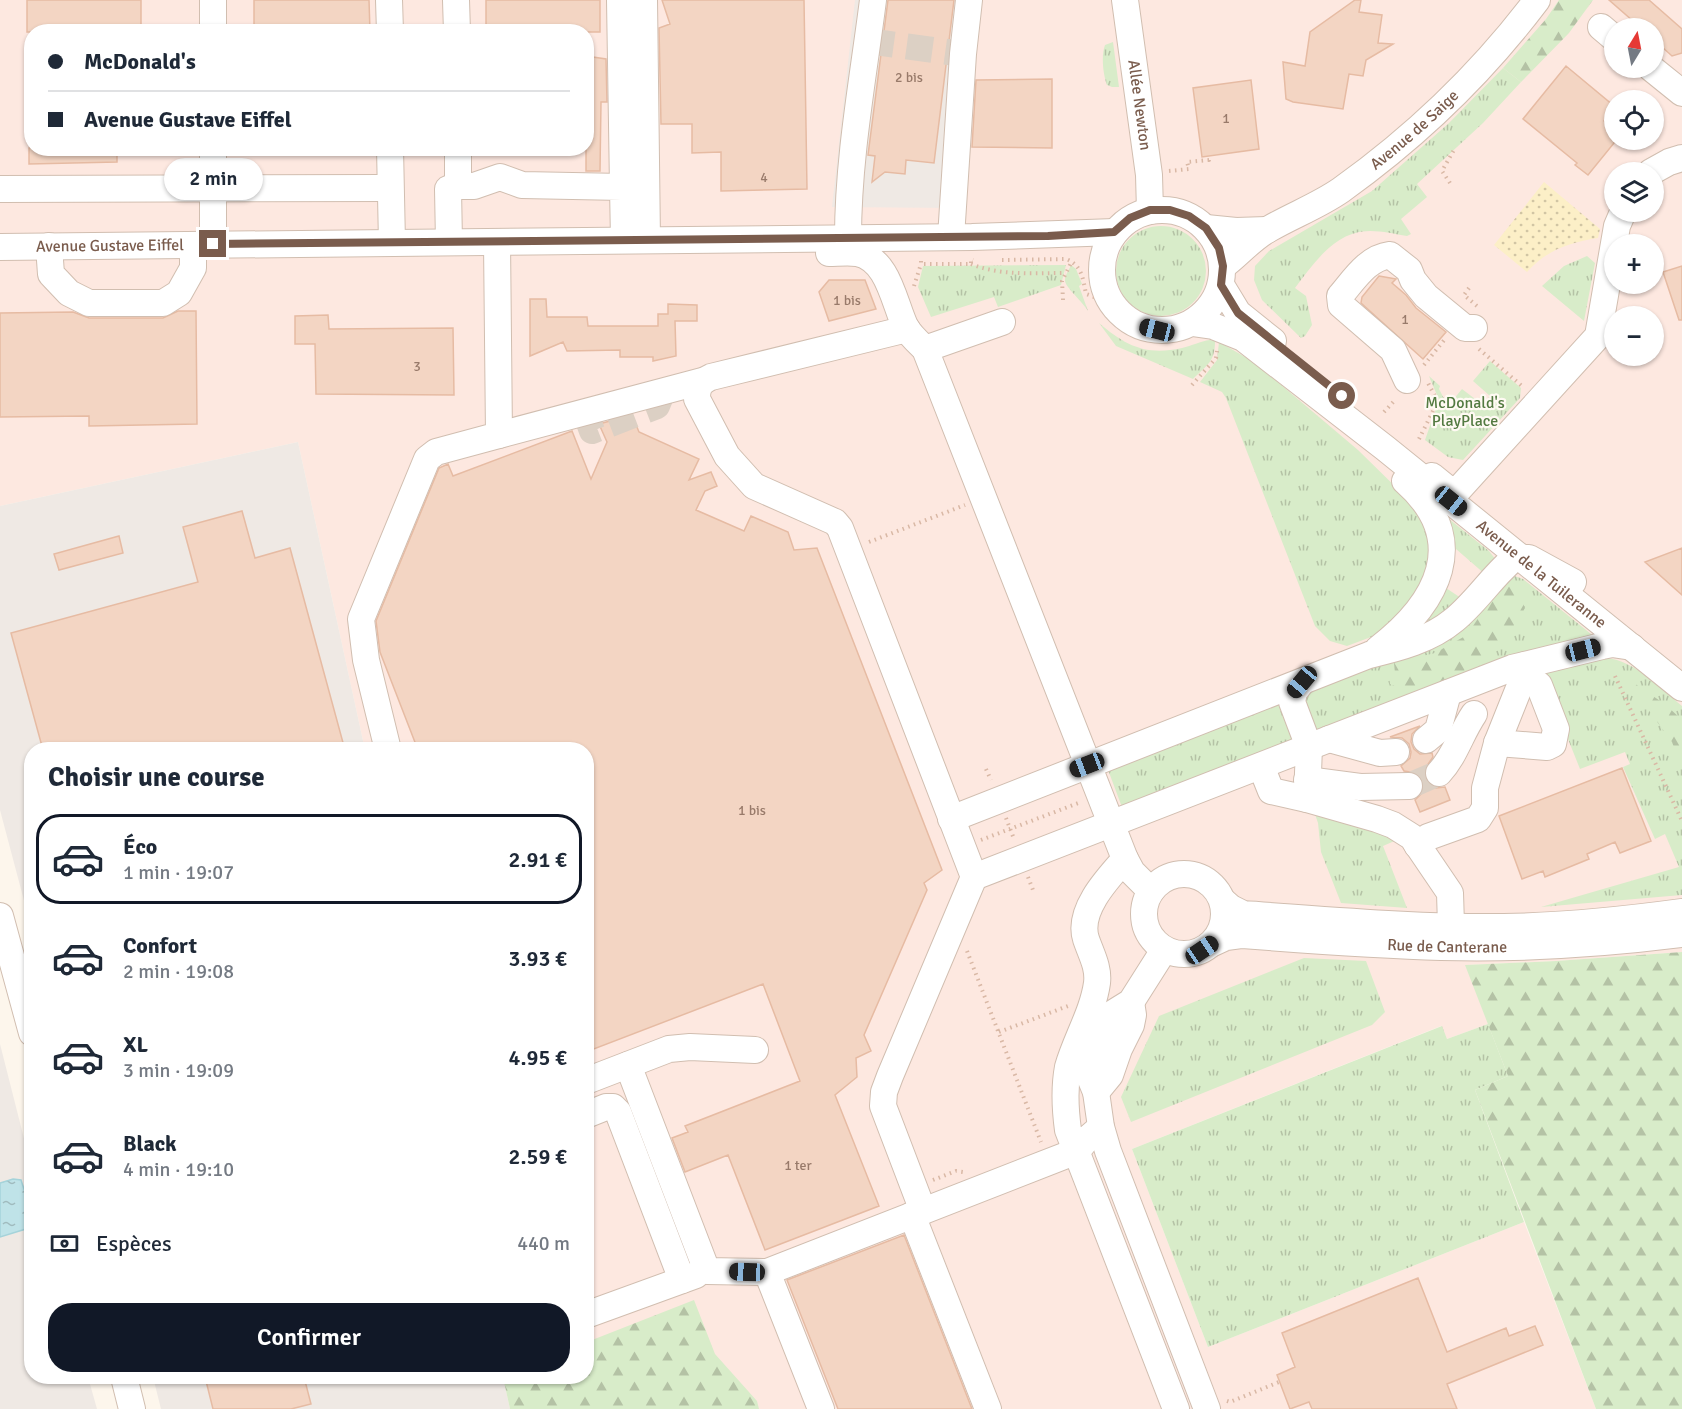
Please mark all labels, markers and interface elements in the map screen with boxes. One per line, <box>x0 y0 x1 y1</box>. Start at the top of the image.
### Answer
north arrow <box>1604 18 1664 78</box>
map controls <box>1604 18 1664 366</box>
text: McDonald's <box>84 48 196 75</box>
street label: Allée Newton <box>1123 58 1156 152</box>
house number: 2 bis <box>895 69 923 86</box>
street label: Avenue de Saige <box>1366 86 1463 174</box>
button: locate <box>1604 90 1664 150</box>
text: Avenue Gustave Eiffel <box>84 106 292 133</box>
house number: 1 <box>1222 110 1230 127</box>
callout: 2 min <box>164 157 262 199</box>
button: layers <box>1604 162 1664 222</box>
text: 2 min <box>190 166 237 191</box>
house number: 4 <box>760 169 768 186</box>
route end <box>199 230 226 257</box>
button: + <box>1604 234 1664 294</box>
street label: Avenue Gustave Eiffel <box>36 235 184 257</box>
house number: 1 bis <box>833 292 861 309</box>
button: − <box>1604 306 1664 366</box>
house number: 1 <box>1401 311 1409 328</box>
car <box>1137 317 1177 343</box>
house number: 3 <box>413 358 421 375</box>
route start <box>1328 382 1355 409</box>
park label: McDonald's PlayPlace <box>1425 393 1505 431</box>
car <box>1431 483 1471 519</box>
street label: Avenue de la Tuileranne <box>1472 516 1610 633</box>
car <box>1563 637 1603 663</box>
car <box>1284 662 1320 702</box>
car <box>1067 750 1107 780</box>
text: Choisir une course <box>48 761 265 794</box>
house number: 1 bis <box>738 802 766 819</box>
icon: car <box>51 832 105 886</box>
text: Éco <box>123 833 157 860</box>
text: 2.91 € <box>509 846 567 873</box>
text: 1 min · 19:07 <box>123 860 234 885</box>
icon: car <box>51 931 105 985</box>
text: Confort <box>123 932 197 959</box>
car <box>1182 932 1222 968</box>
street label: Rue de Canterane <box>1387 935 1507 957</box>
text: 3.93 € <box>509 945 567 972</box>
text: 2 min · 19:08 <box>123 959 234 984</box>
icon: car <box>51 1030 105 1084</box>
text: XL <box>123 1031 148 1058</box>
text: 4.95 € <box>509 1044 567 1071</box>
text: 3 min · 19:09 <box>123 1058 234 1083</box>
icon: car <box>51 1129 105 1183</box>
text: Black <box>123 1130 177 1157</box>
text: 2.59 € <box>509 1143 567 1170</box>
text: 4 min · 19:10 <box>123 1157 234 1182</box>
house number: 1 ter <box>784 1157 813 1174</box>
icon: cash <box>48 1227 81 1260</box>
text: Espèces <box>96 1230 172 1257</box>
text: 440 m <box>517 1231 570 1256</box>
car <box>729 1262 765 1282</box>
button: Confirmer <box>48 1303 570 1372</box>

